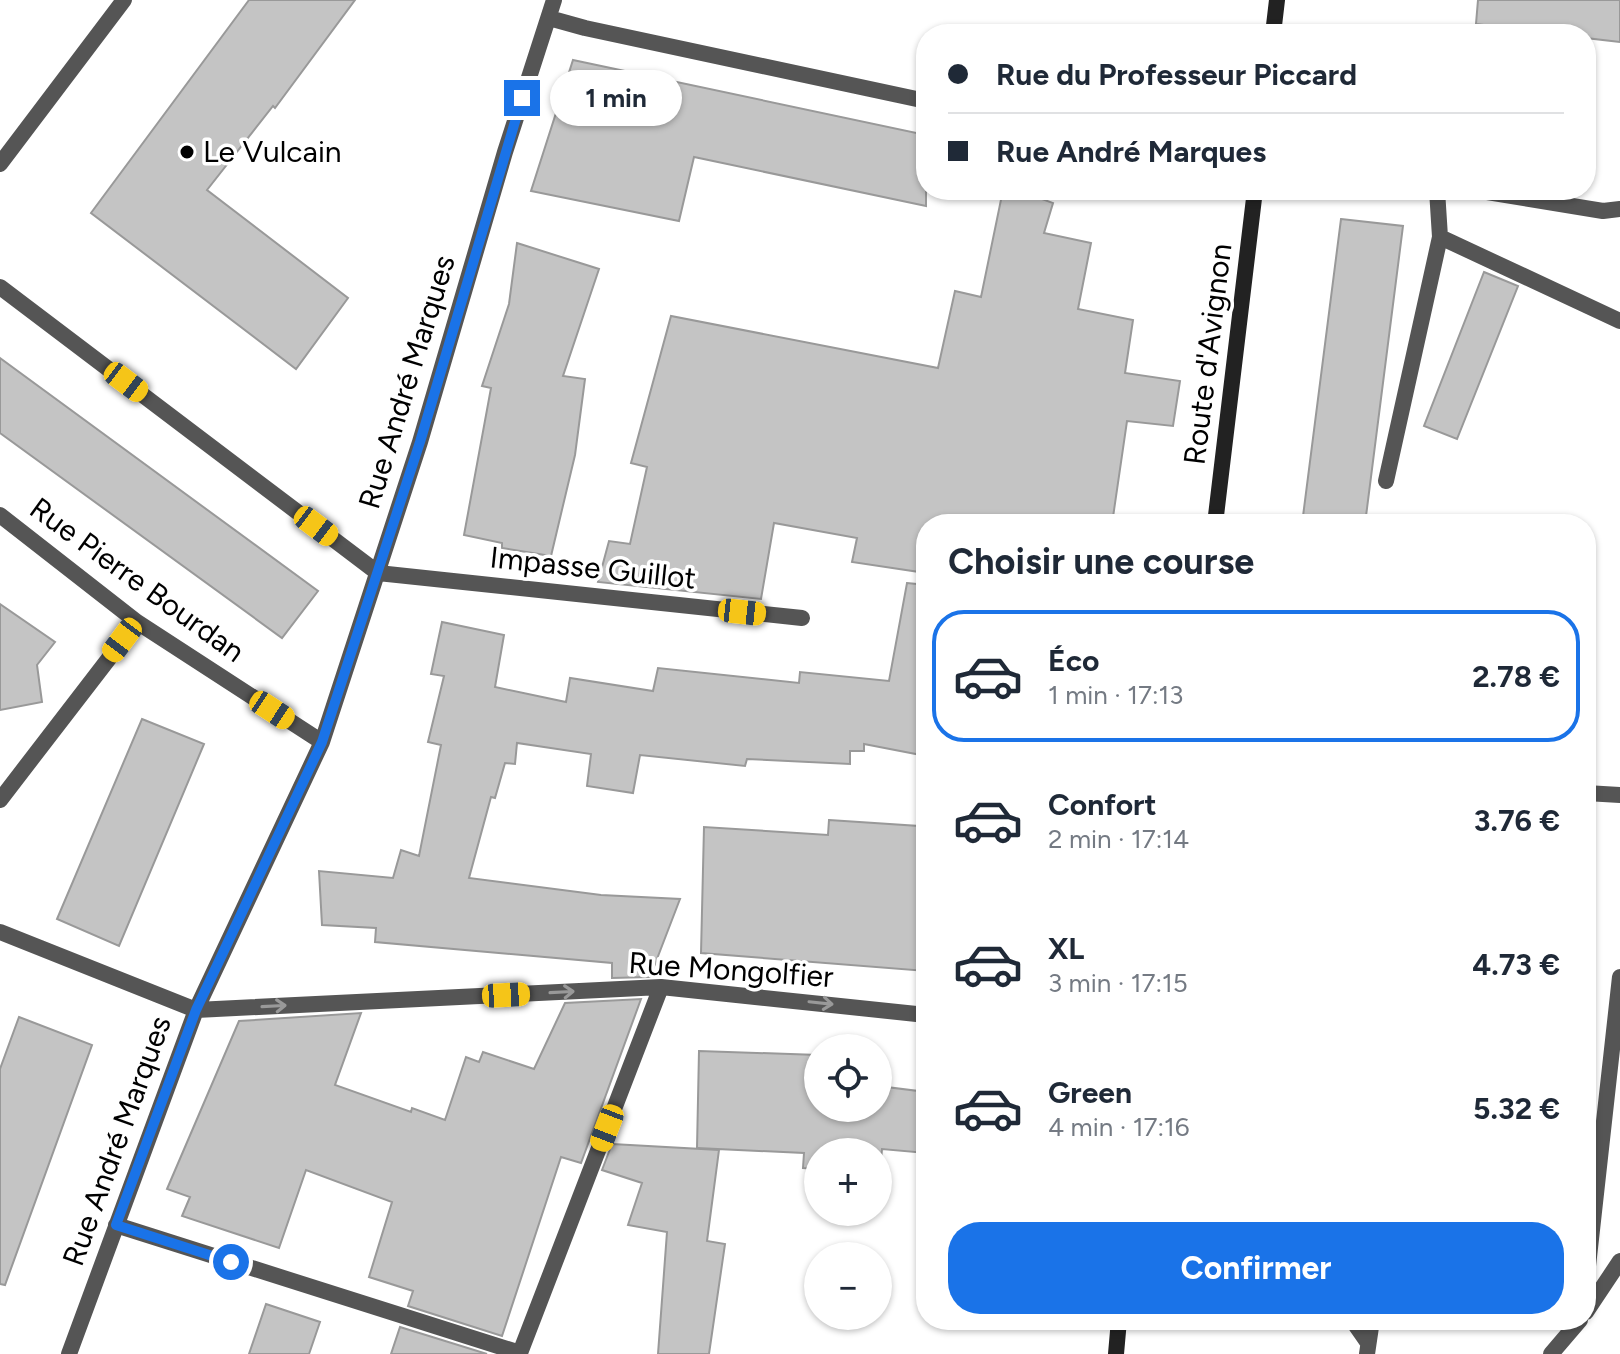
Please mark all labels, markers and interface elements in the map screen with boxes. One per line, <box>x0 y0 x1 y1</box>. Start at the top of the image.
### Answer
text: Rue du Professeur Piccard <box>996 56 1357 93</box>
callout: 1 min <box>550 70 682 126</box>
route end <box>504 80 540 116</box>
text: 1 min <box>585 82 647 114</box>
place label: Le Vulcain <box>203 133 342 170</box>
text: Rue André Marques <box>996 133 1266 170</box>
marker: Le Vulcain <box>178 143 196 161</box>
street label: Route d'Avignon <box>1176 241 1239 467</box>
street label: Rue André Marques <box>350 251 463 513</box>
car <box>100 358 152 406</box>
street label: Rue Pierre Bourdan <box>23 489 252 670</box>
car <box>290 502 342 550</box>
street label: Impasse Guillot <box>488 538 698 597</box>
text: Choisir une course <box>948 540 1254 583</box>
car <box>717 598 767 626</box>
car <box>98 614 146 666</box>
icon: car <box>952 640 1024 712</box>
text: Éco <box>1048 642 1099 679</box>
text: 2.78 € <box>1472 658 1560 695</box>
text: 1 min · 17:13 <box>1048 679 1183 711</box>
car <box>245 687 299 733</box>
icon: car <box>952 784 1024 856</box>
text: Confort <box>1048 786 1157 823</box>
text: 3.76 € <box>1474 802 1560 839</box>
text: 2 min · 17:14 <box>1048 823 1189 855</box>
icon: car <box>952 928 1024 1000</box>
text: XL <box>1048 930 1084 967</box>
street label: Rue Mongolfier <box>627 944 835 995</box>
text: 4.73 € <box>1472 946 1560 983</box>
text: 3 min · 17:15 <box>1048 967 1188 999</box>
car <box>481 982 531 1008</box>
one-way arrow <box>548 984 575 999</box>
one-way arrow <box>807 996 834 1011</box>
one-way arrow <box>260 998 287 1013</box>
street label: Rue André Marques <box>54 1011 179 1271</box>
map controls <box>804 1034 892 1330</box>
button: locate <box>804 1034 892 1122</box>
icon: car <box>952 1072 1024 1144</box>
text: Green <box>1048 1074 1132 1111</box>
text: 5.32 € <box>1473 1090 1560 1127</box>
car <box>587 1101 627 1155</box>
text: 4 min · 17:16 <box>1048 1111 1189 1143</box>
button: + <box>804 1138 892 1226</box>
button: Confirmer <box>948 1222 1564 1314</box>
button: − <box>804 1242 892 1330</box>
route start <box>213 1244 249 1280</box>

